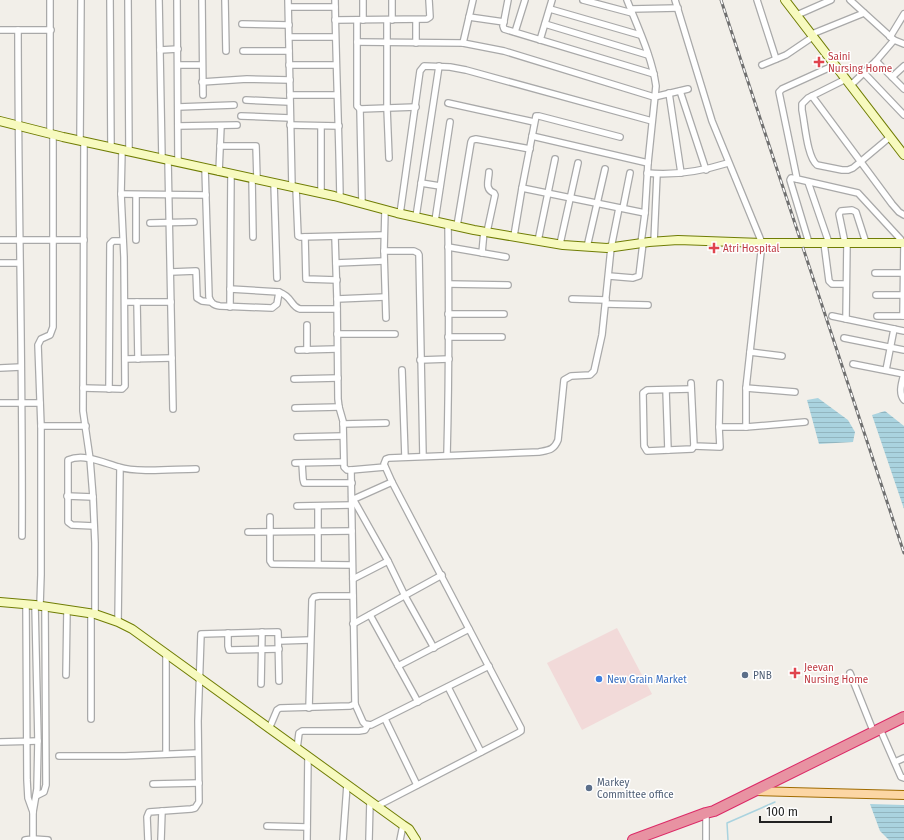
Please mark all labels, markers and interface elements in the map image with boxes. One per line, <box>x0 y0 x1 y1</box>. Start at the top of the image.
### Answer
place label: Saini Nursing Home <box>828 51 892 75</box>
marker: Saini Nursing Home <box>813 56 825 68</box>
marker: Atri Hospital <box>708 242 720 254</box>
place label: Atri Hospital <box>723 243 780 255</box>
place label: Jeevan Nursing Home <box>804 662 868 686</box>
marker: Jeevan Nursing Home <box>789 667 801 679</box>
marker: PNB <box>740 670 750 680</box>
place label: PNB <box>753 670 772 682</box>
marker: New Grain Market <box>594 674 604 684</box>
place label: New Grain Market <box>607 674 687 686</box>
place label: Markey Committee office <box>597 777 674 801</box>
marker: Markey Committee office <box>584 783 594 793</box>
scale bar <box>760 798 831 824</box>
text: 100 m <box>766 805 798 819</box>

